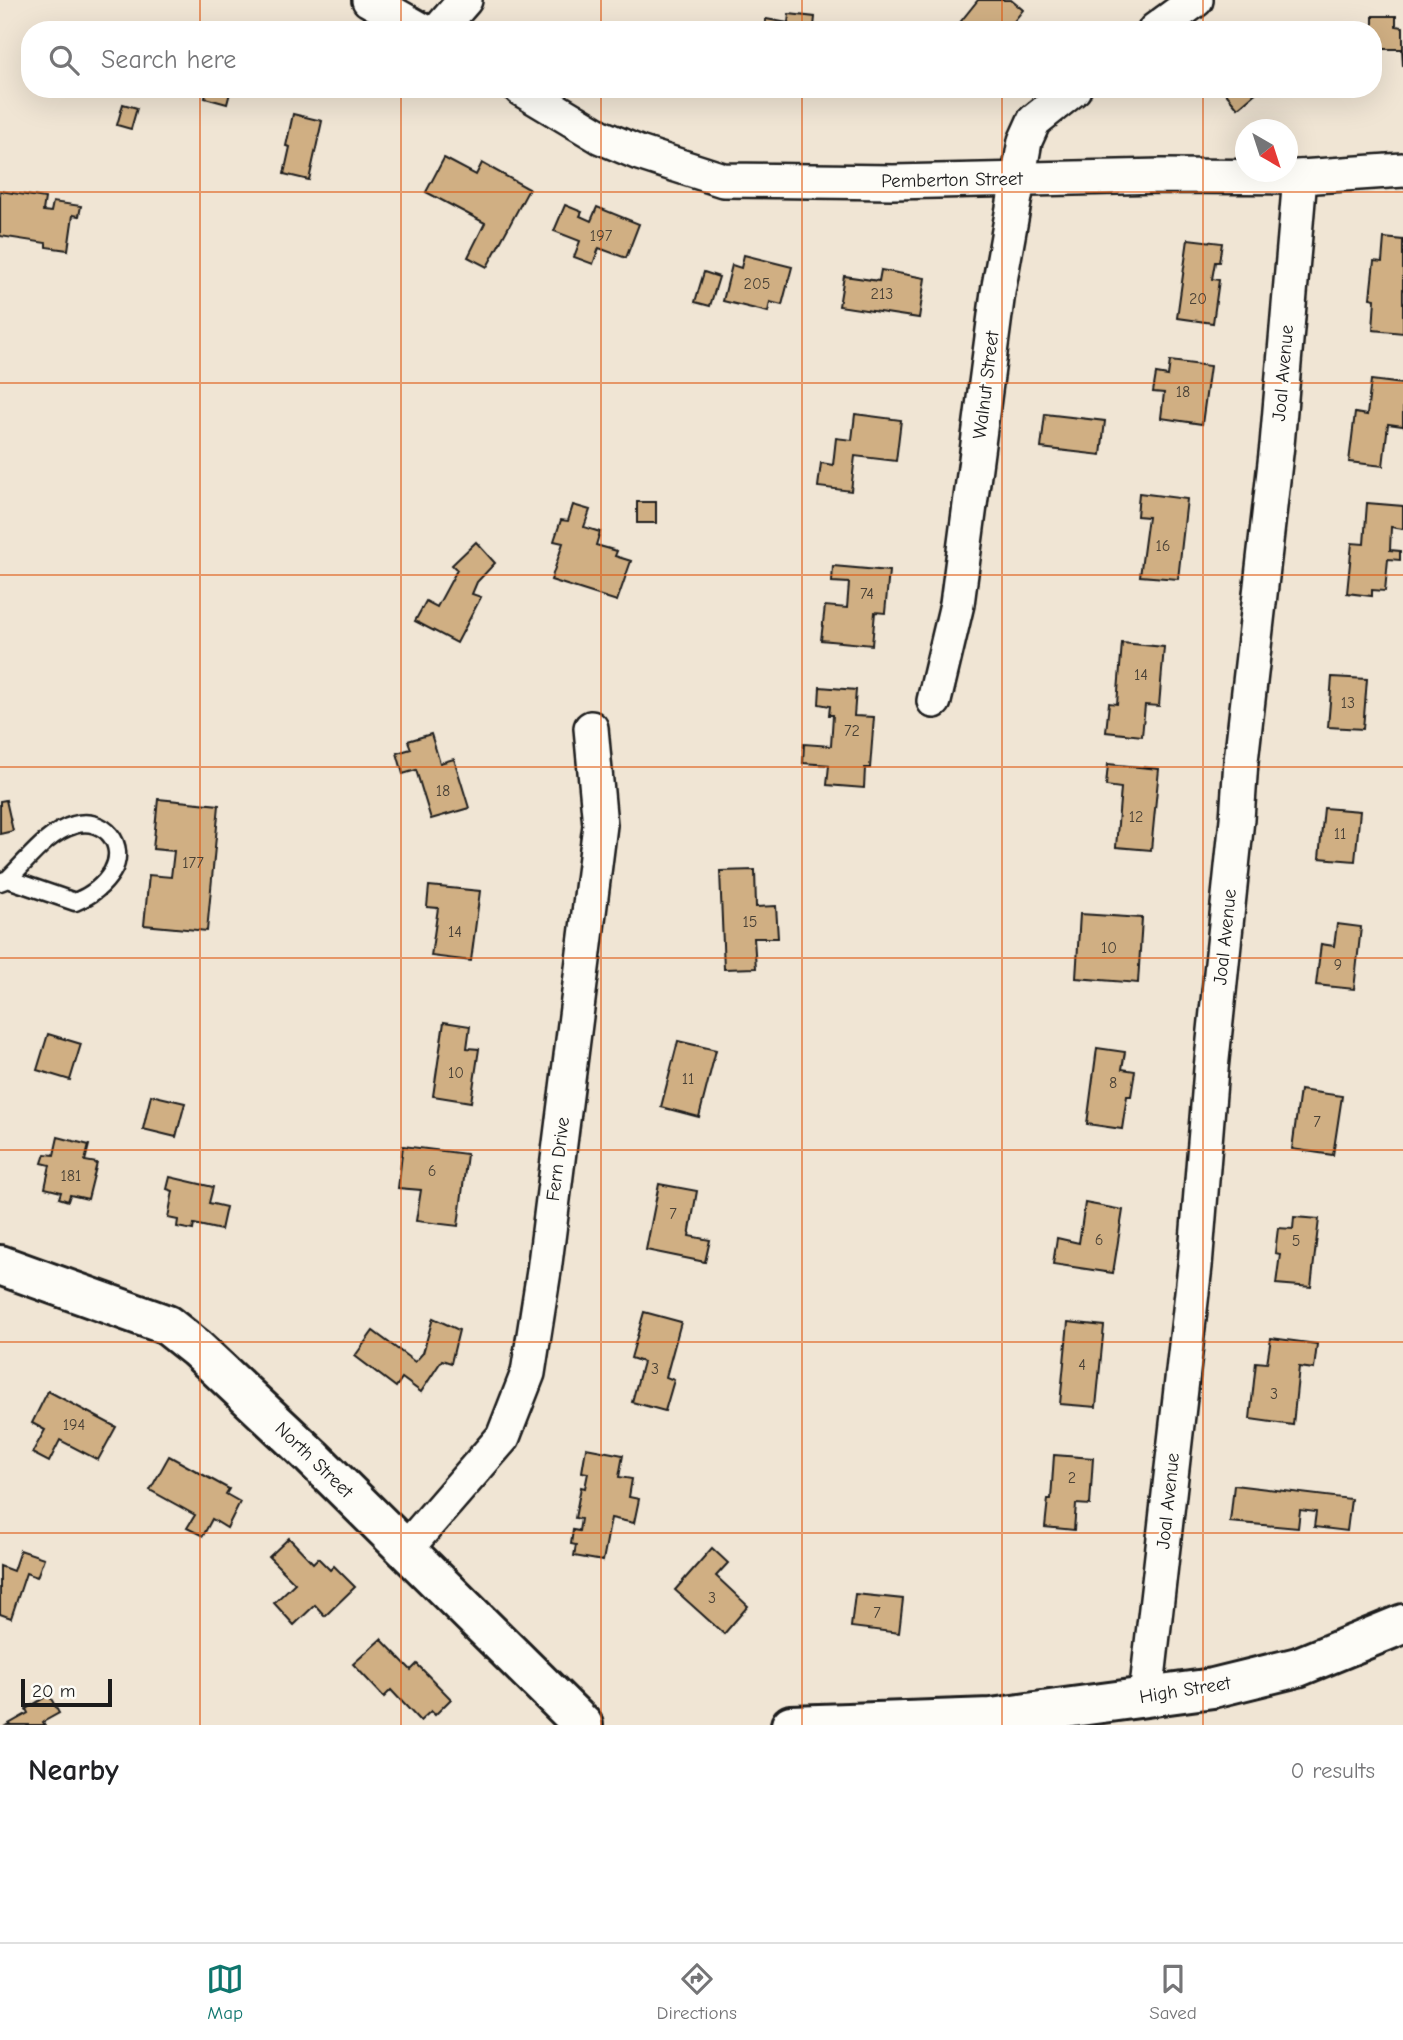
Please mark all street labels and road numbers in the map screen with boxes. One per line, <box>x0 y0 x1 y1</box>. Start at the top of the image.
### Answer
street label: Pemberton Street <box>881 168 1024 192</box>
street label: Joal Avenue <box>1268 324 1298 422</box>
street label: Walnut Street <box>968 329 1004 440</box>
street label: Joal Avenue <box>1209 888 1241 986</box>
street label: Fern Drive <box>542 1116 574 1202</box>
street label: North Street <box>271 1417 358 1503</box>
street label: Joal Avenue <box>1152 1452 1184 1550</box>
street label: High Street <box>1138 1672 1233 1708</box>

